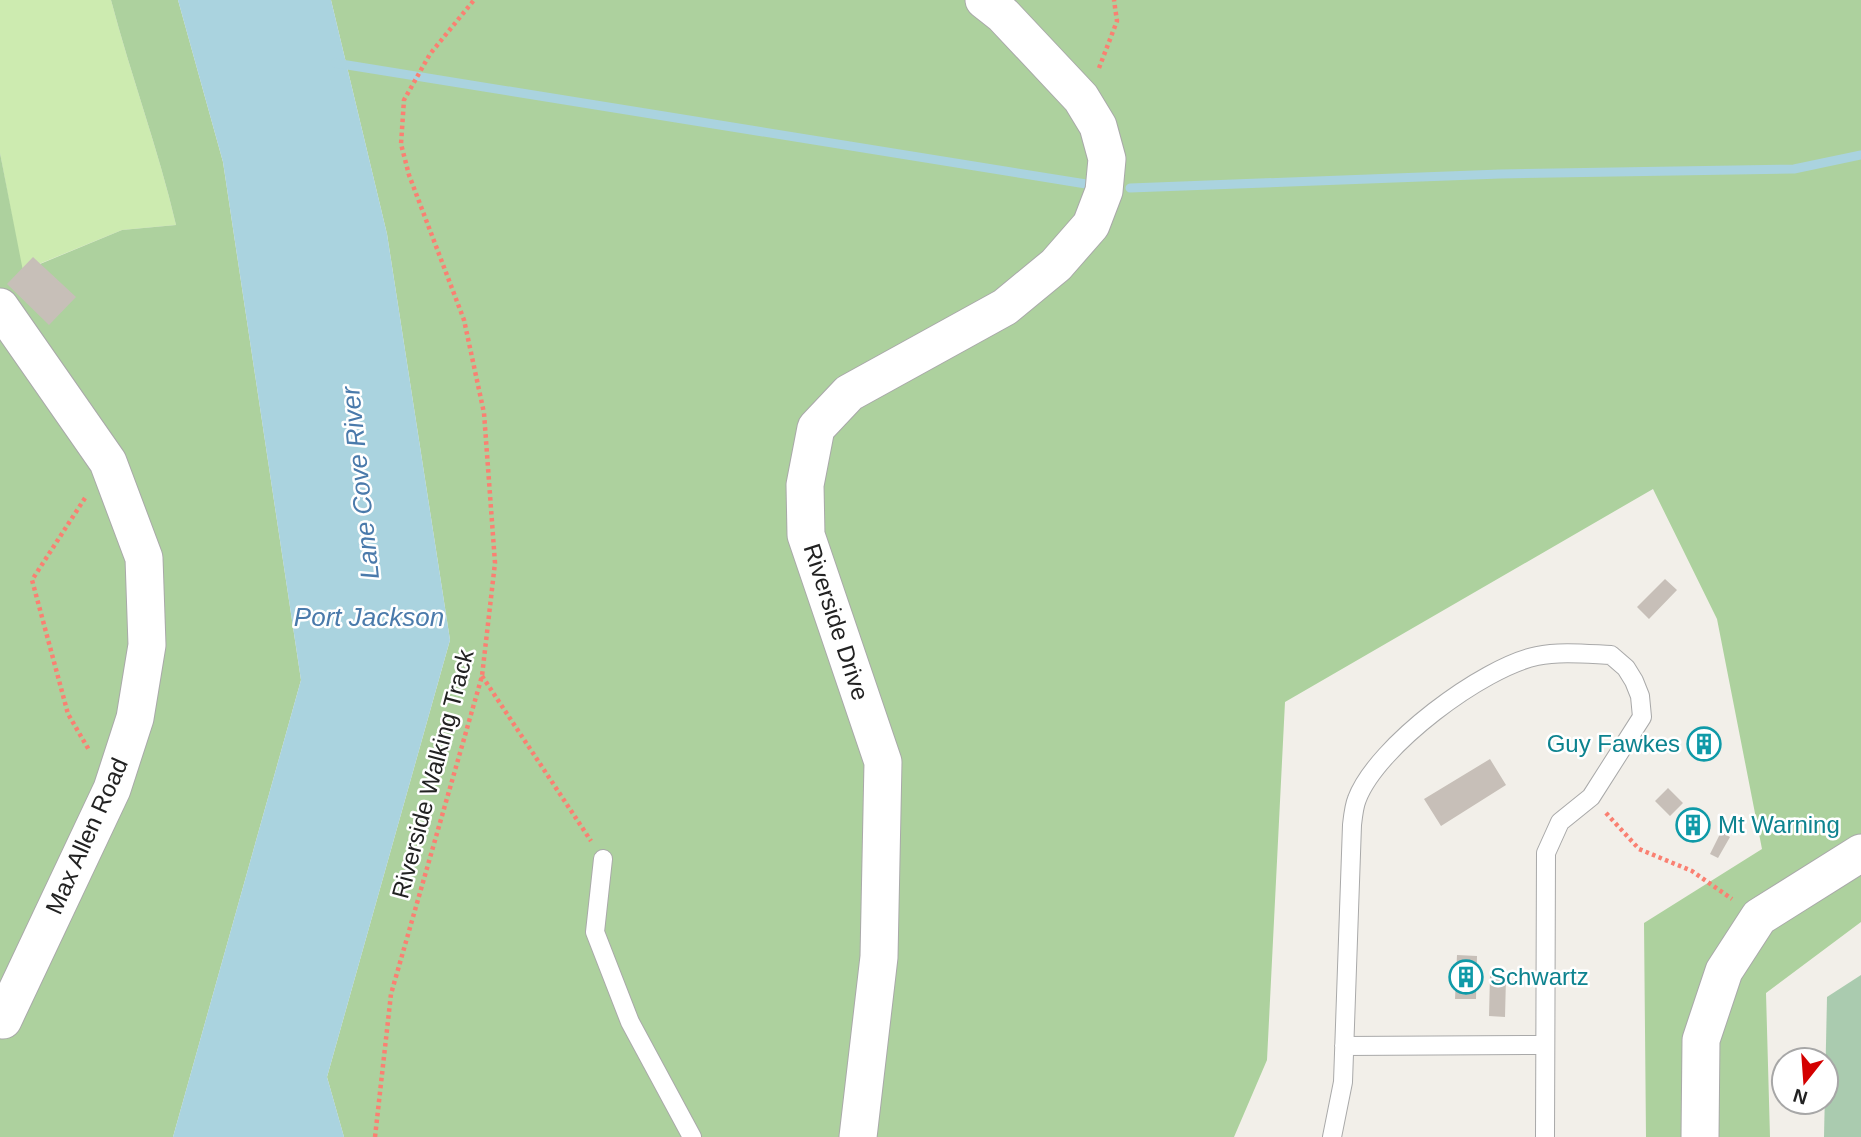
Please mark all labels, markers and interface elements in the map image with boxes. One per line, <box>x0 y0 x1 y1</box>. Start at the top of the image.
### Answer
water label: Lane Cove River <box>335 384 385 581</box>
street label: Riverside Drive <box>798 540 874 703</box>
water label: Port Jackson <box>294 602 444 632</box>
street label: Riverside Walking Track <box>386 646 479 901</box>
building icon: Guy Fawkes <box>1685 725 1723 763</box>
place label: Guy Fawkes <box>1547 730 1680 757</box>
street label: Max Allen Road <box>40 754 133 918</box>
building icon: Mt Warning <box>1674 806 1712 844</box>
place label: Mt Warning <box>1718 811 1840 838</box>
building icon: Schwartz <box>1447 958 1485 996</box>
place label: Schwartz <box>1490 963 1589 990</box>
north arrow <box>1770 1046 1840 1116</box>
text: N <box>1791 1085 1810 1109</box>

